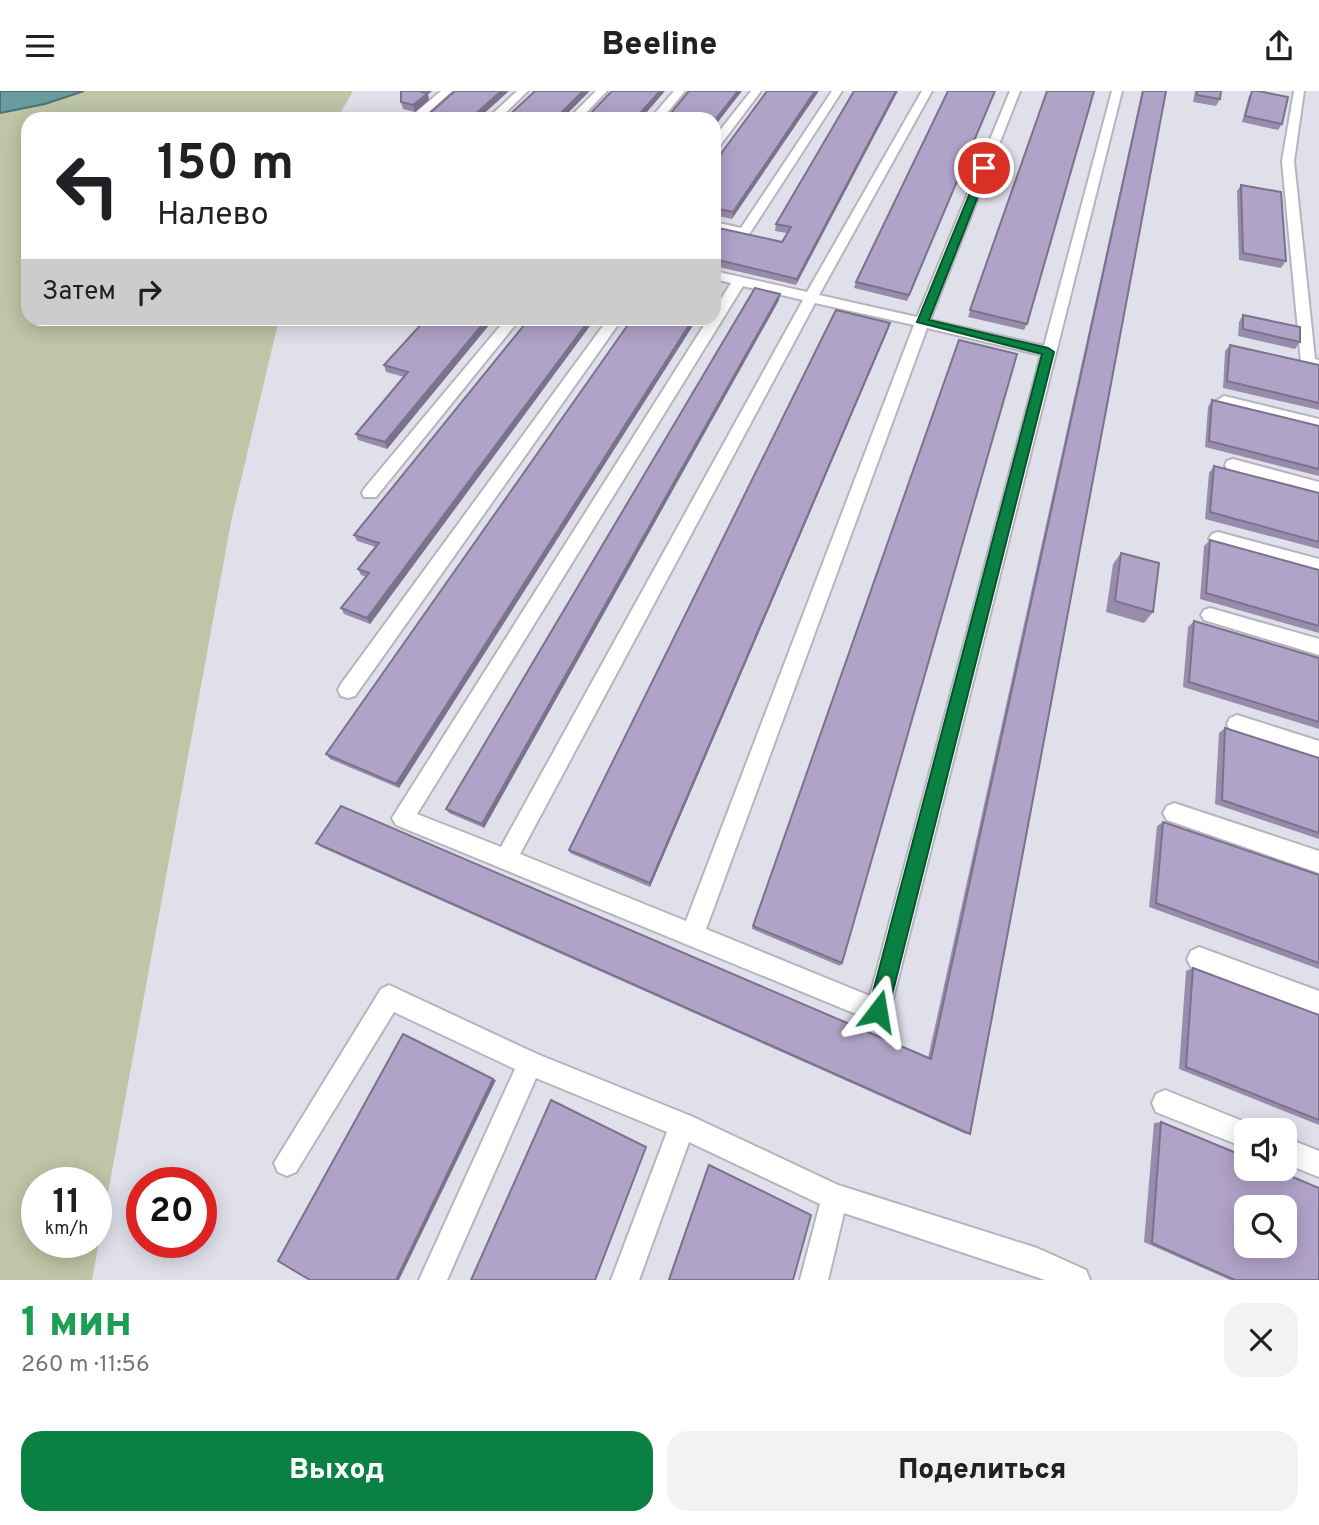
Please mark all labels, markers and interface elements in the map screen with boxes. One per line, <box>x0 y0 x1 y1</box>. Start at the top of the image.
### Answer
text: Beeline <box>602 26 717 66</box>
icon: menu <box>21 27 59 65</box>
icon: share <box>1260 27 1298 65</box>
text: 150 m <box>157 135 294 197</box>
pin <box>954 138 1014 198</box>
icon: left <box>42 140 133 231</box>
icon: arrive <box>965 149 1003 187</box>
text: Налево <box>157 196 269 236</box>
icon: right <box>130 273 168 311</box>
text: Затем <box>42 276 116 309</box>
position arrow <box>841 974 915 1048</box>
map controls <box>1234 1118 1297 1258</box>
button: sound <box>1234 1118 1297 1181</box>
speed limit sign: 20 <box>126 1167 217 1258</box>
text: 11 <box>53 1181 81 1225</box>
button: search <box>1234 1195 1297 1258</box>
text: km/h <box>45 1218 88 1241</box>
text: 1 мин <box>21 1298 132 1351</box>
button: close <box>1224 1303 1298 1377</box>
text: 260 m · 11:56 <box>21 1351 150 1380</box>
button: Выход <box>21 1431 653 1511</box>
button: Поделиться <box>667 1431 1298 1511</box>

